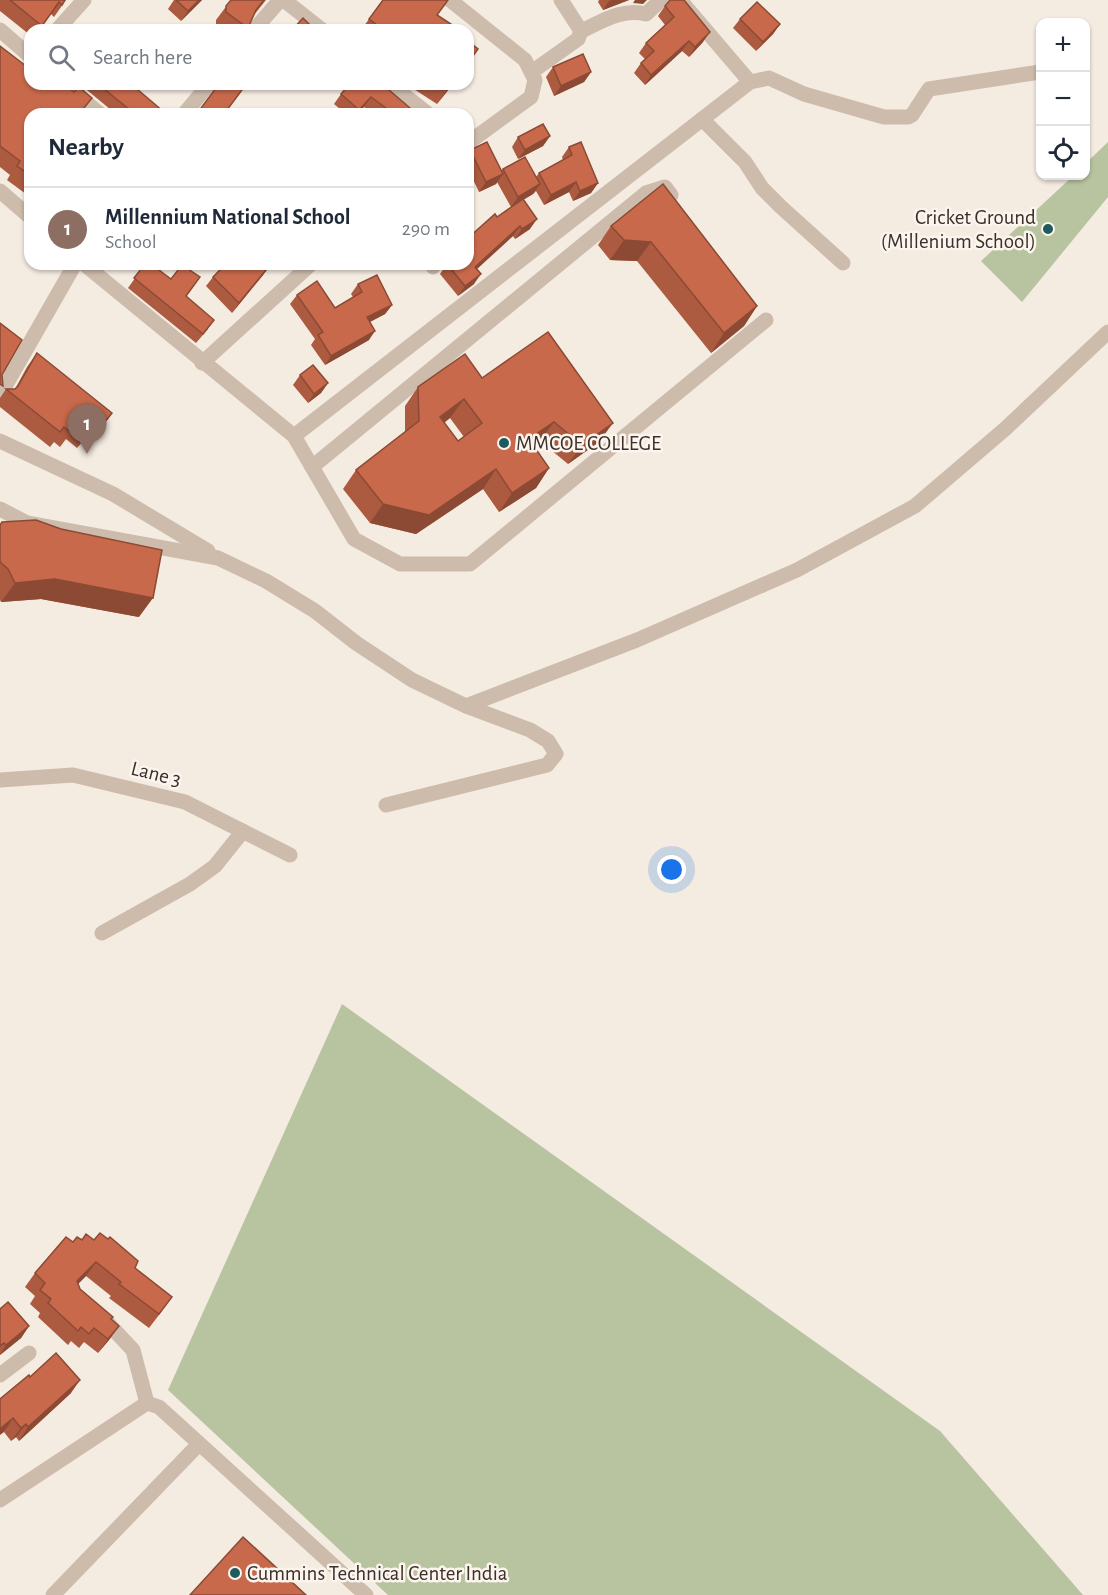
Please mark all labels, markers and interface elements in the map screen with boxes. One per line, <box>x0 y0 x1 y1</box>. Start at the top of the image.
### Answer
map controls <box>1036 18 1090 180</box>
button: + <box>1036 18 1090 72</box>
search box <box>24 24 474 90</box>
icon: search <box>45 41 78 74</box>
text: Search here <box>93 46 192 68</box>
button: − <box>1036 72 1090 126</box>
button: locate <box>1036 126 1090 180</box>
text: Nearby <box>48 134 124 160</box>
text: Millennium National School <box>105 206 351 228</box>
place label: Cricket Ground (Millenium School) <box>881 207 1036 252</box>
text: 1 <box>64 219 71 239</box>
text: 290 m <box>402 219 450 239</box>
marker: Cricket Ground (Millenium School) <box>1041 222 1055 236</box>
text: School <box>105 232 157 252</box>
pin: 1 <box>68 404 106 454</box>
place label: MMCOE COLLEGE <box>516 433 661 454</box>
marker: MMCOE COLLEGE <box>497 436 511 450</box>
street label: Lane 3 <box>129 758 183 790</box>
your location <box>657 855 686 884</box>
place label: Cummins Technical Center India <box>247 1563 508 1584</box>
marker: Cummins Technical Center India <box>228 1566 242 1580</box>

